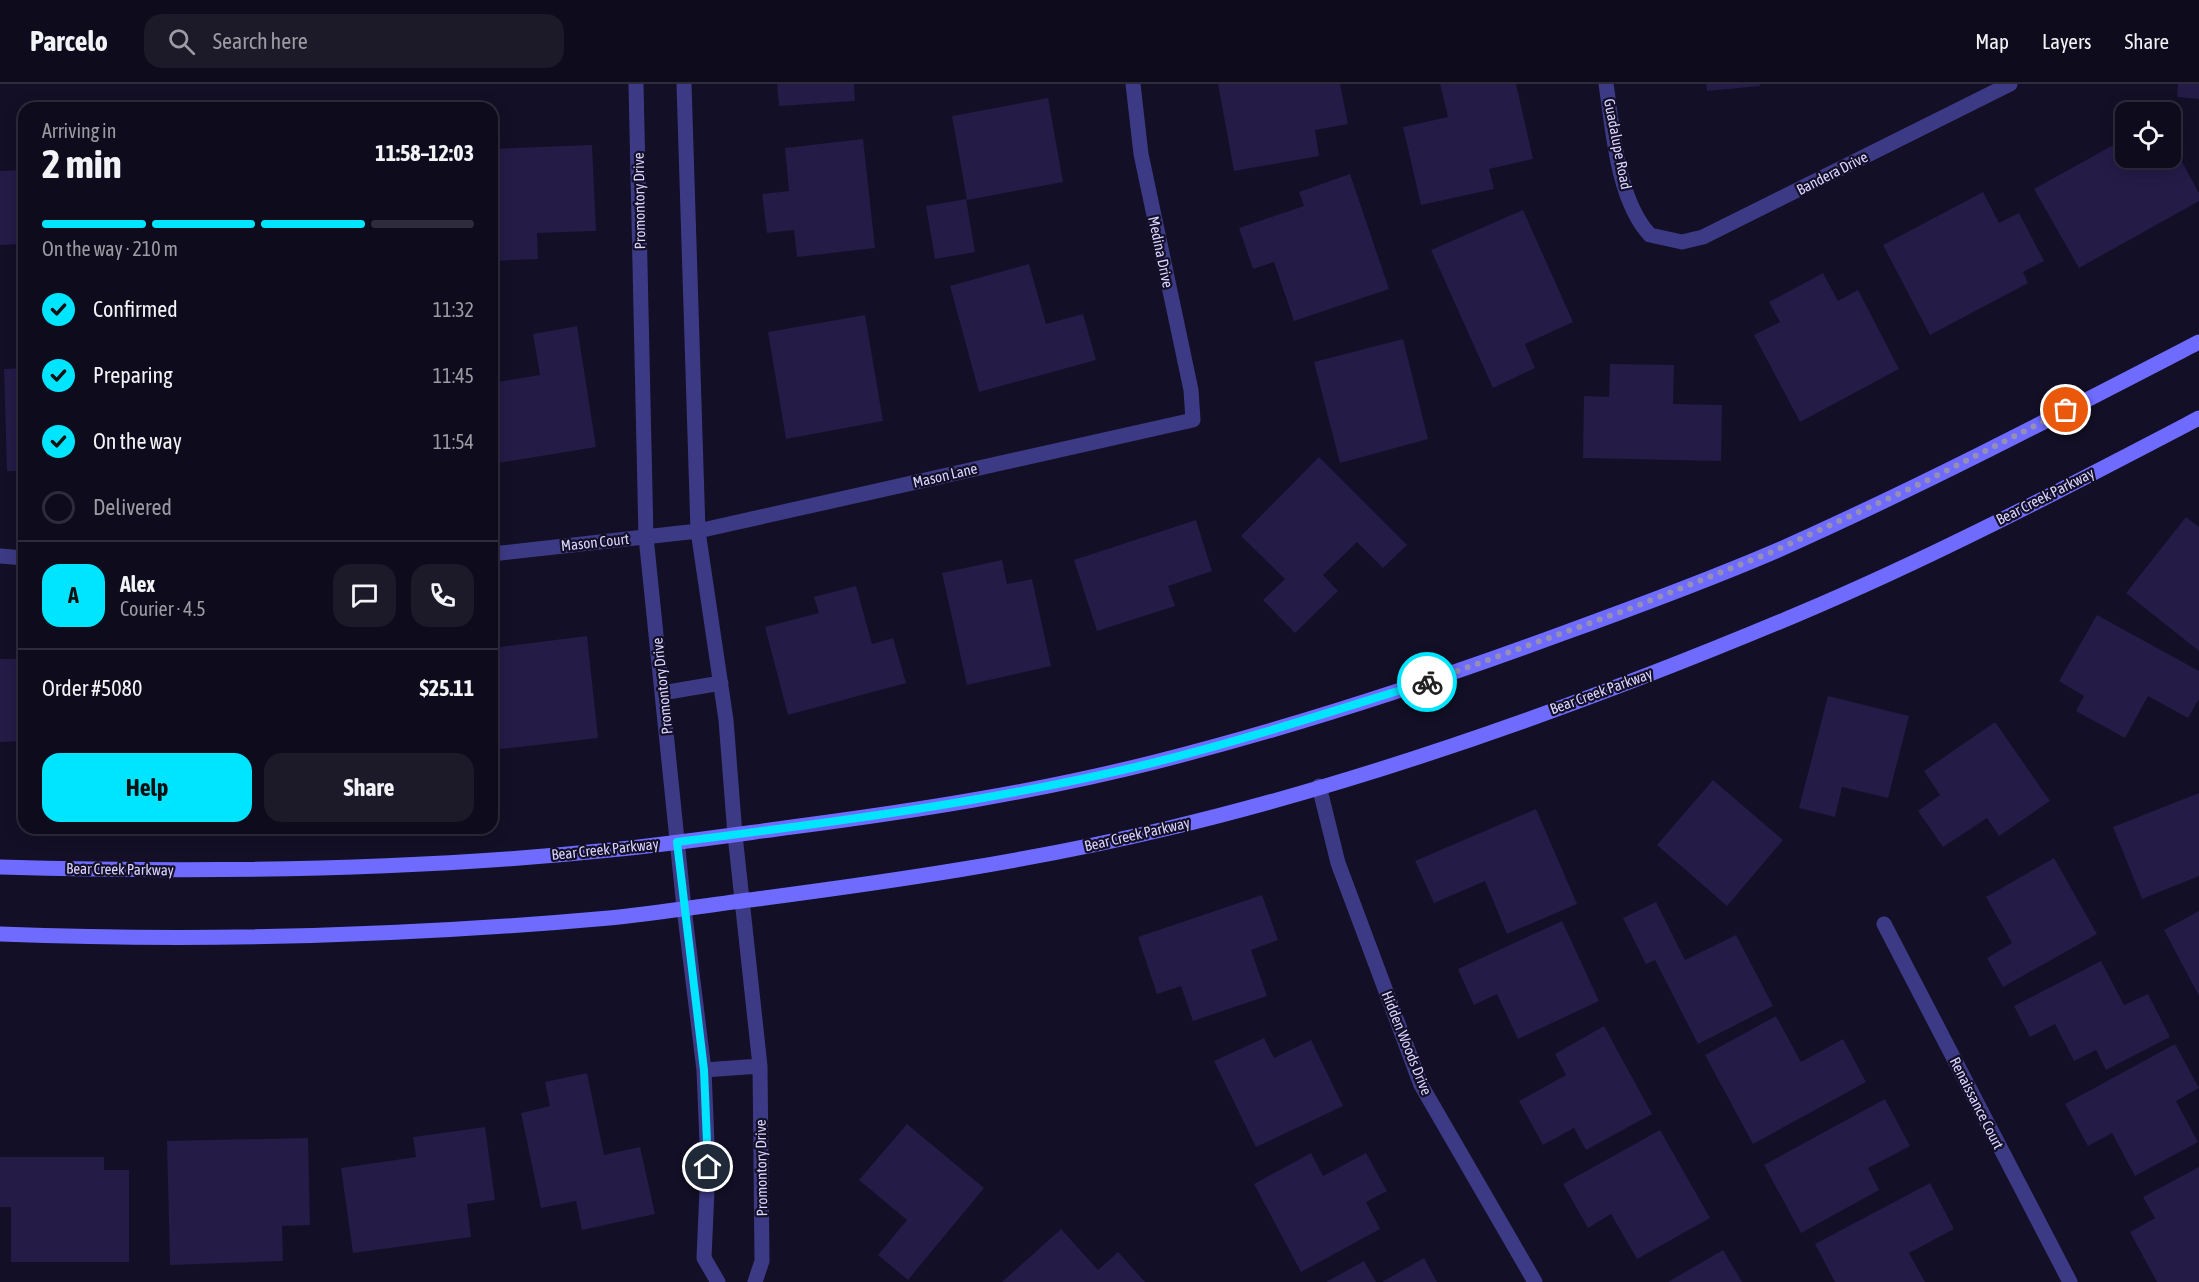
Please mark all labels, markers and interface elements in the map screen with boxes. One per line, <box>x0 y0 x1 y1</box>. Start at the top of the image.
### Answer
search box <box>144 14 564 68</box>
text: Parcelo <box>30 25 108 57</box>
icon: search <box>165 25 198 58</box>
text: Search here <box>213 28 308 54</box>
text: Map <box>1975 29 2009 53</box>
text: Layers <box>2042 29 2092 53</box>
text: Share <box>2125 29 2169 53</box>
street label: Guadalupe Road <box>1601 97 1635 191</box>
map controls <box>2115 102 2181 168</box>
button: locate <box>2115 102 2181 168</box>
text: Arriving in <box>42 119 116 142</box>
text: 11:58–12:03 <box>375 140 474 166</box>
text: 2 min <box>42 142 122 186</box>
street label: Bandera Drive <box>1794 148 1871 198</box>
street label: Promontory Drive <box>630 152 648 250</box>
street label: Medina Drive <box>1145 215 1177 290</box>
text: On the way · 210 m <box>42 237 178 260</box>
icon: check <box>42 293 75 326</box>
text: Confirmed <box>93 296 178 322</box>
text: 11:32 <box>433 298 474 321</box>
icon: check <box>42 359 75 392</box>
text: Preparing <box>93 362 173 388</box>
text: 11:45 <box>433 364 474 387</box>
pin <box>2040 384 2091 435</box>
icon: bag <box>2049 393 2082 426</box>
icon: check <box>42 425 75 458</box>
text: On the way <box>93 428 182 454</box>
text: 11:54 <box>433 430 474 453</box>
street label: Mason Lane <box>911 459 979 491</box>
street label: Bear Creek Parkway <box>1993 464 2097 528</box>
text: Delivered <box>93 494 172 520</box>
street label: Mason Court <box>560 530 630 554</box>
button: chat <box>333 564 396 627</box>
button: phone <box>411 564 474 627</box>
text: Alex <box>120 571 155 597</box>
text: A <box>68 582 79 608</box>
text: Courier · 4.5 <box>120 597 206 620</box>
street label: Promontory Drive <box>648 637 676 735</box>
courier <box>1397 652 1457 712</box>
street label: Bear Creek Parkway <box>1547 665 1655 717</box>
icon: bike <box>1411 666 1444 699</box>
text: Order #5080 <box>42 675 142 701</box>
text: $25.11 <box>419 675 474 701</box>
button: Help <box>42 753 252 822</box>
button: Share <box>264 753 474 822</box>
street label: Bear Creek Parkway <box>1083 814 1191 854</box>
street label: Bear Creek Parkway <box>551 835 659 863</box>
street label: Bear Creek Parkway <box>66 860 174 878</box>
street label: Hidden Woods Drive <box>1378 989 1436 1098</box>
street label: Renaissance Court <box>1947 1054 2007 1152</box>
street label: Promontory Drive <box>752 1119 770 1217</box>
pin <box>682 1141 733 1192</box>
icon: home <box>691 1150 724 1183</box>

